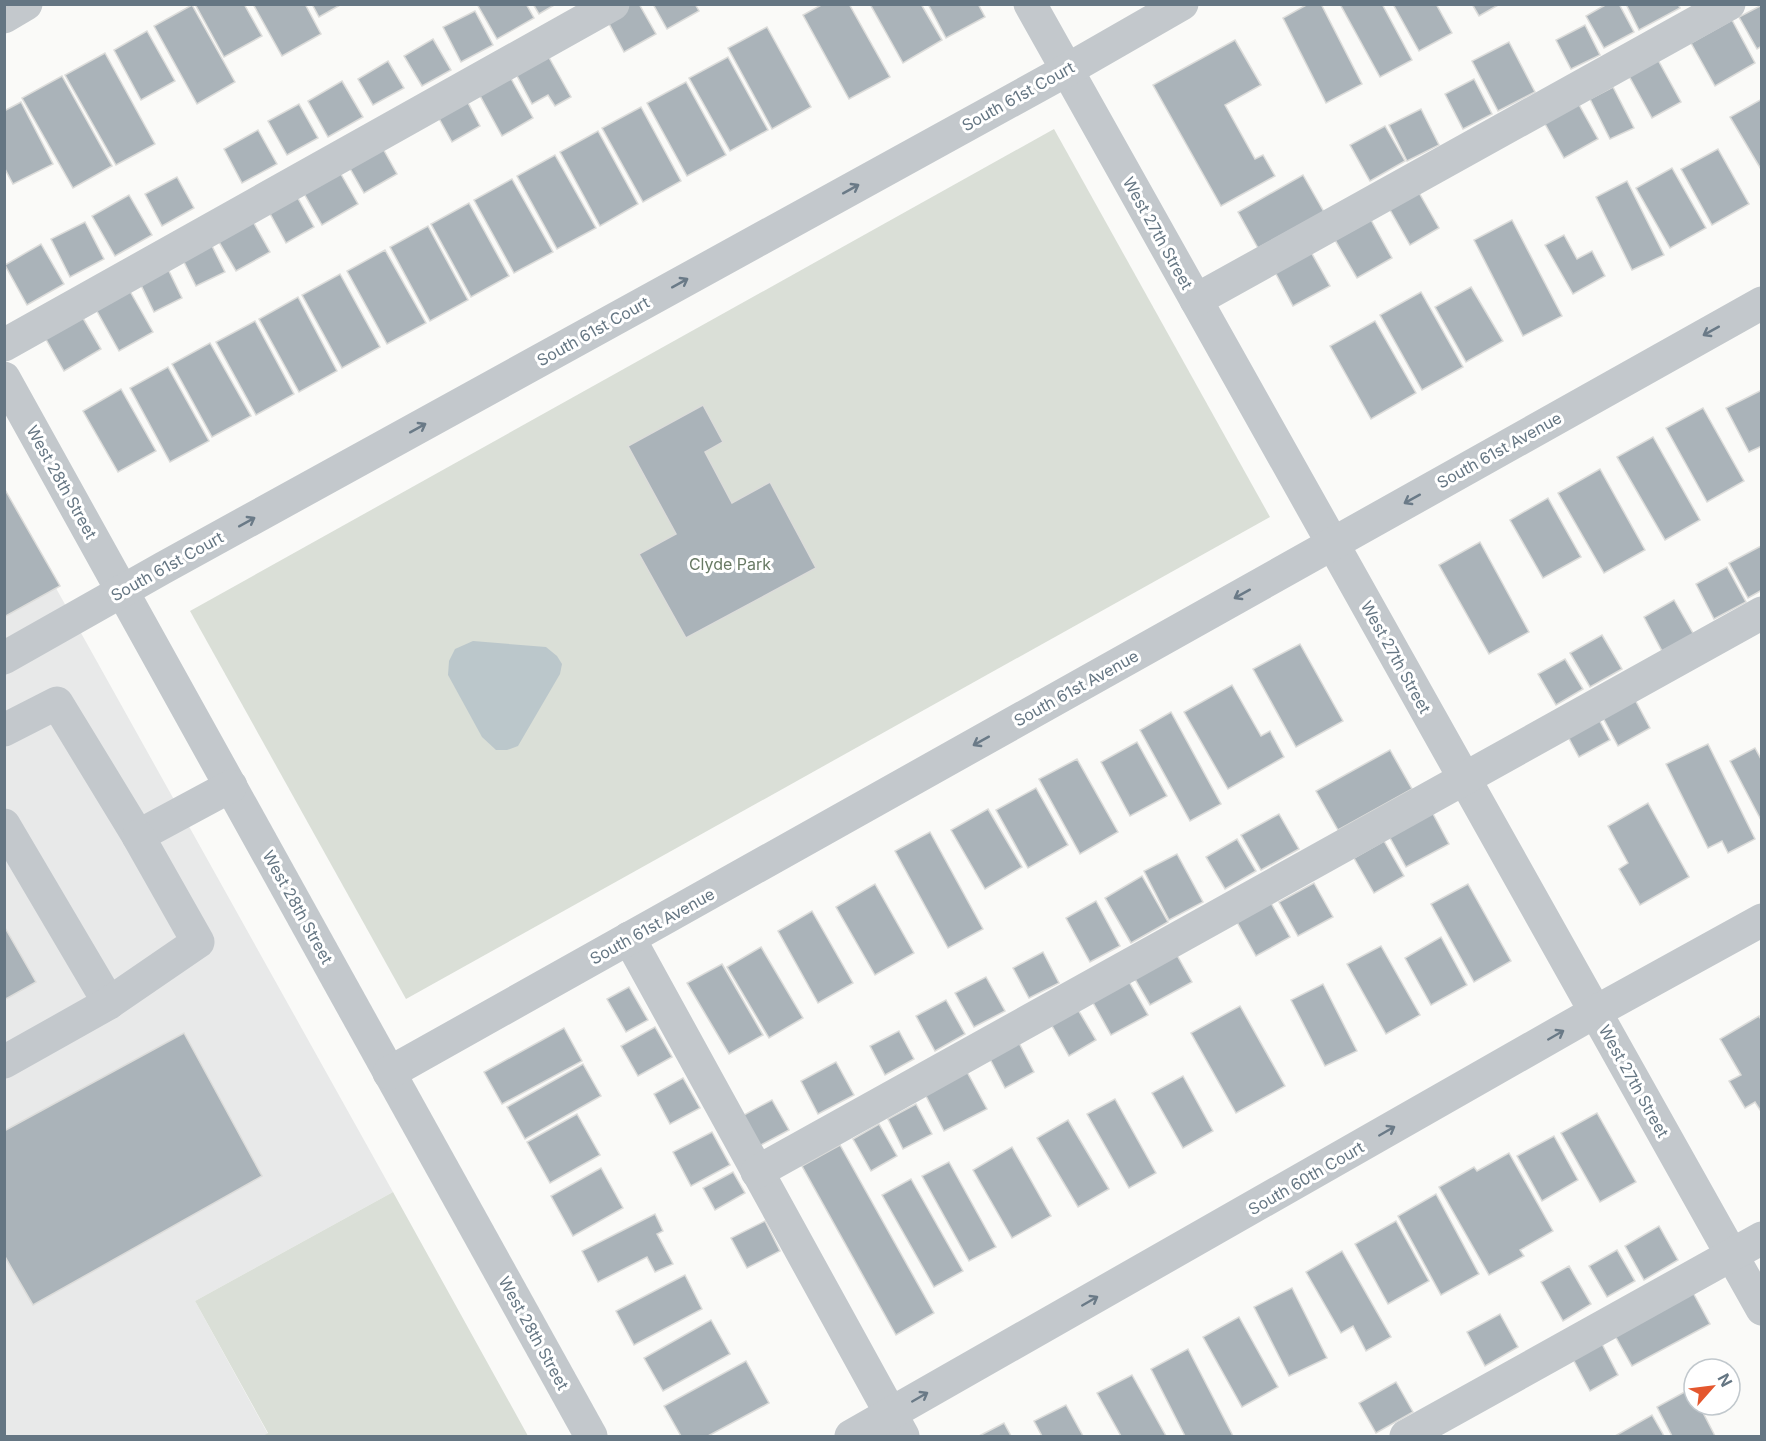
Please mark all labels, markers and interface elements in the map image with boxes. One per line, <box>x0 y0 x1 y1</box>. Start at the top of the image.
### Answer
street label: South 61st Court <box>958 57 1078 135</box>
street label: West 27th Street <box>1119 173 1197 293</box>
one-way arrow <box>842 183 859 195</box>
one-way arrow <box>671 277 689 288</box>
street label: South 61st Court <box>533 292 653 370</box>
one-way arrow <box>1702 326 1720 337</box>
street label: South 61st Avenue <box>1433 407 1565 493</box>
one-way arrow <box>409 421 426 433</box>
street label: West 28th Street <box>23 422 101 542</box>
one-way arrow <box>1404 494 1422 505</box>
one-way arrow <box>238 516 255 528</box>
street label: South 61st Court <box>107 527 227 605</box>
park label: Clyde Park <box>689 554 771 574</box>
one-way arrow <box>1234 589 1251 601</box>
street label: West 27th Street <box>1357 597 1435 717</box>
street label: South 61st Avenue <box>1010 645 1142 731</box>
one-way arrow <box>973 735 990 747</box>
street label: West 28th Street <box>259 847 337 967</box>
street label: South 61st Avenue <box>586 883 718 969</box>
street label: West 27th Street <box>1595 1021 1673 1141</box>
one-way arrow <box>1547 1029 1564 1041</box>
one-way arrow <box>1378 1125 1395 1137</box>
street label: South 60th Court <box>1245 1137 1367 1219</box>
street label: West 28th Street <box>495 1273 573 1393</box>
one-way arrow <box>1080 1295 1098 1306</box>
north arrow <box>1682 1357 1742 1417</box>
text: N <box>1714 1370 1737 1390</box>
one-way arrow <box>911 1391 928 1403</box>

